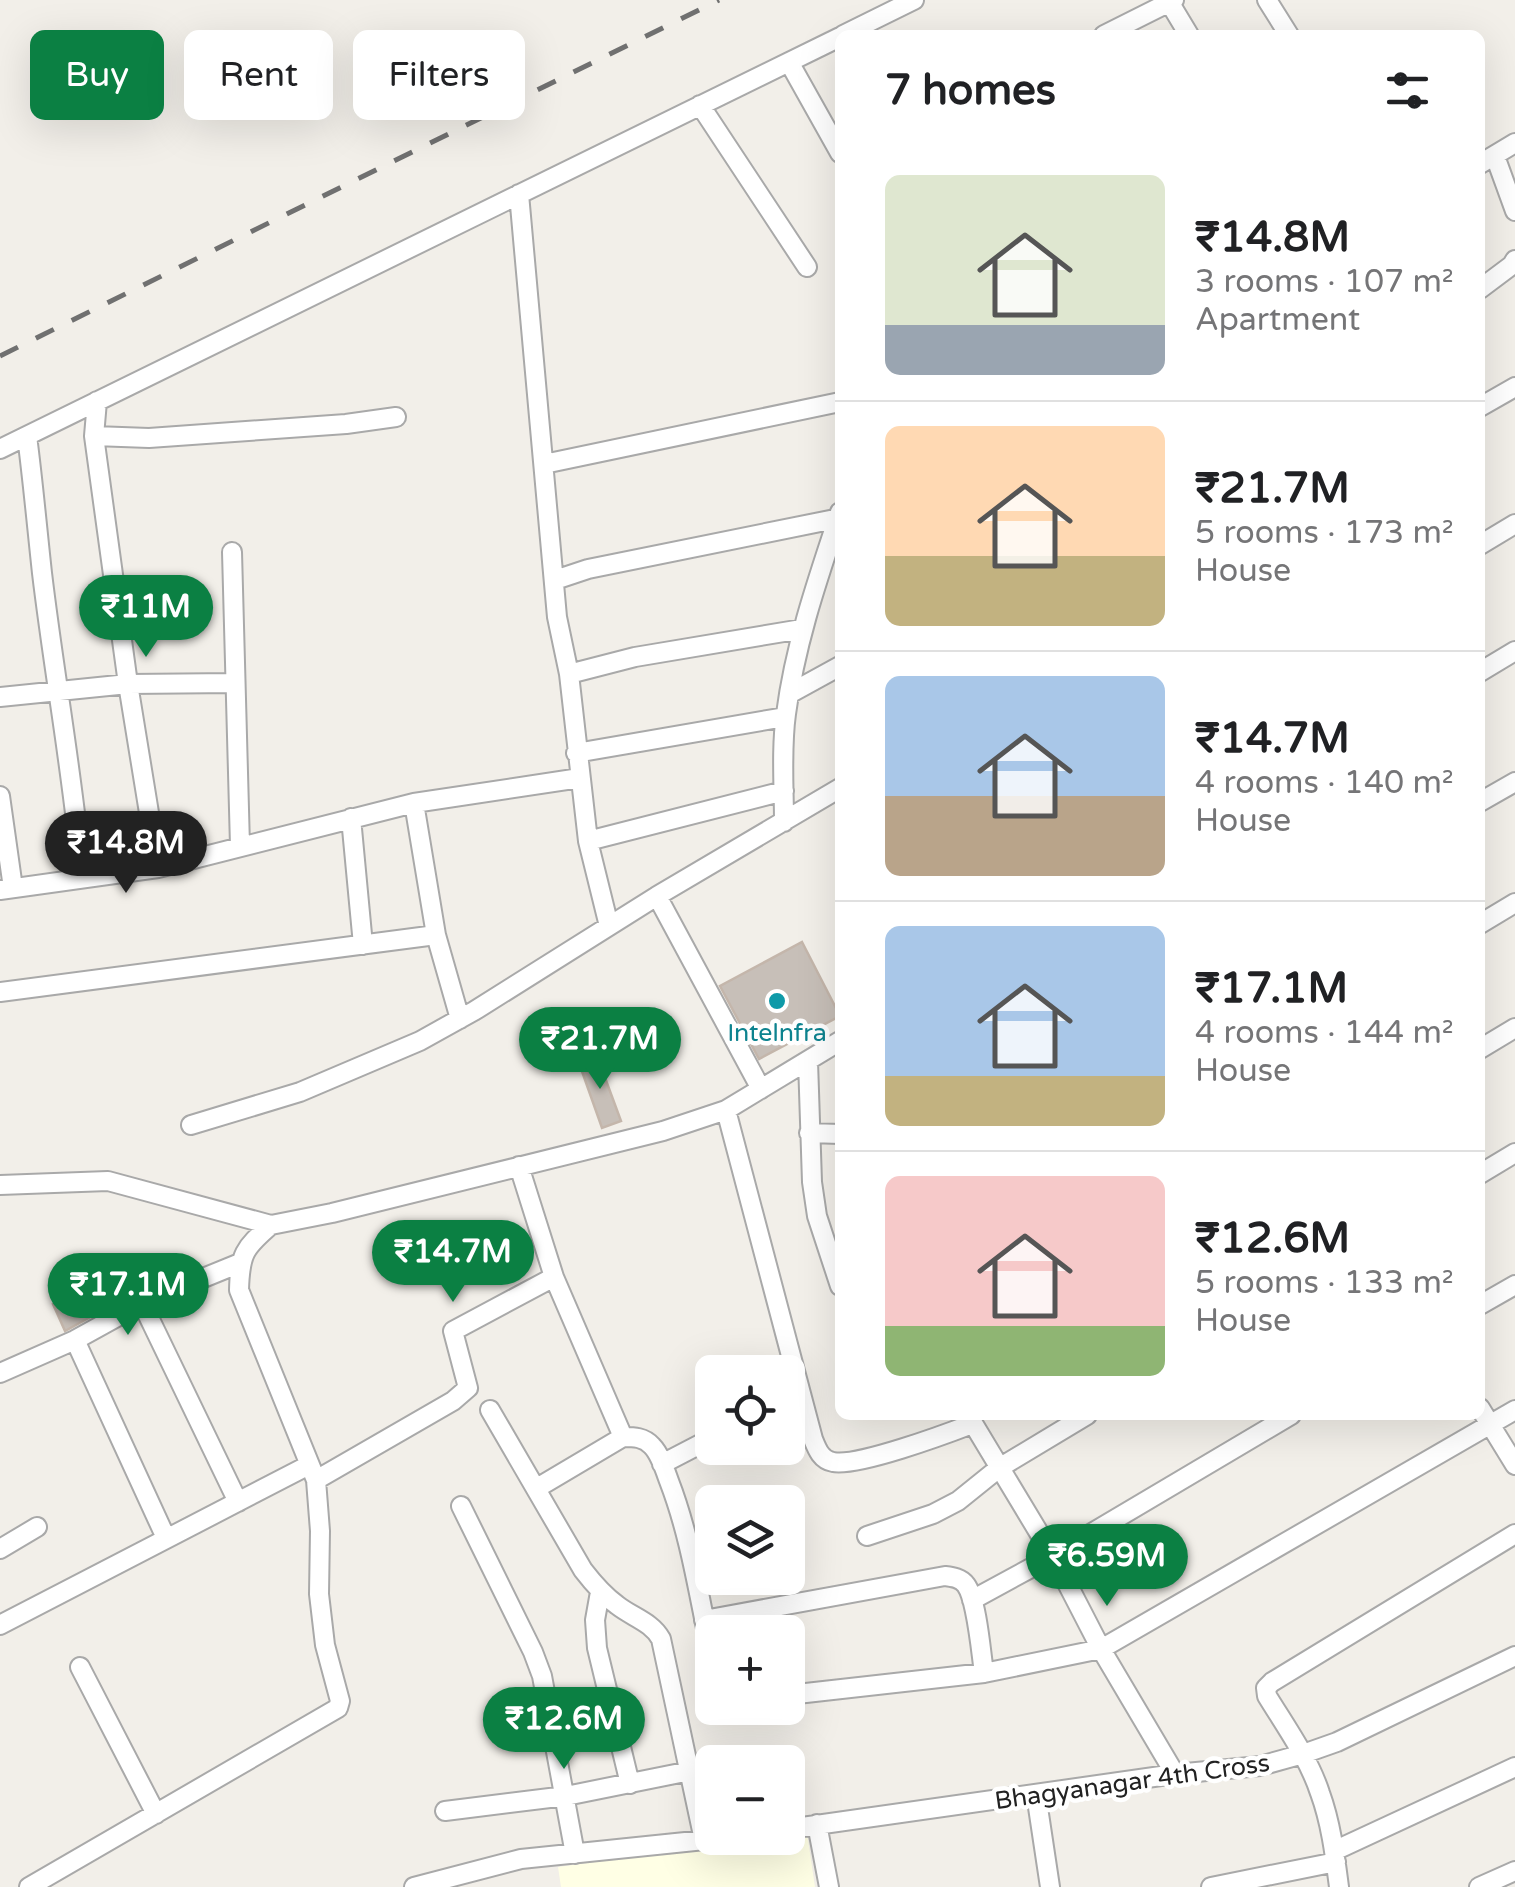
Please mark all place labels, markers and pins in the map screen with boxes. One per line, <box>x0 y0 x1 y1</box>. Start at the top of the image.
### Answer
pin: ₹11M <box>87 575 205 660</box>
pin: ₹14.8M <box>45 811 207 896</box>
marker: Intelnfra <box>766 990 788 1012</box>
pin: ₹21.7M <box>519 1007 681 1092</box>
place label: Intelnfra <box>727 1018 827 1048</box>
pin: ₹14.7M <box>372 1220 534 1305</box>
pin: ₹17.1M <box>47 1253 209 1338</box>
pin: ₹6.59M <box>1026 1524 1188 1609</box>
pin: ₹12.6M <box>483 1687 645 1772</box>

